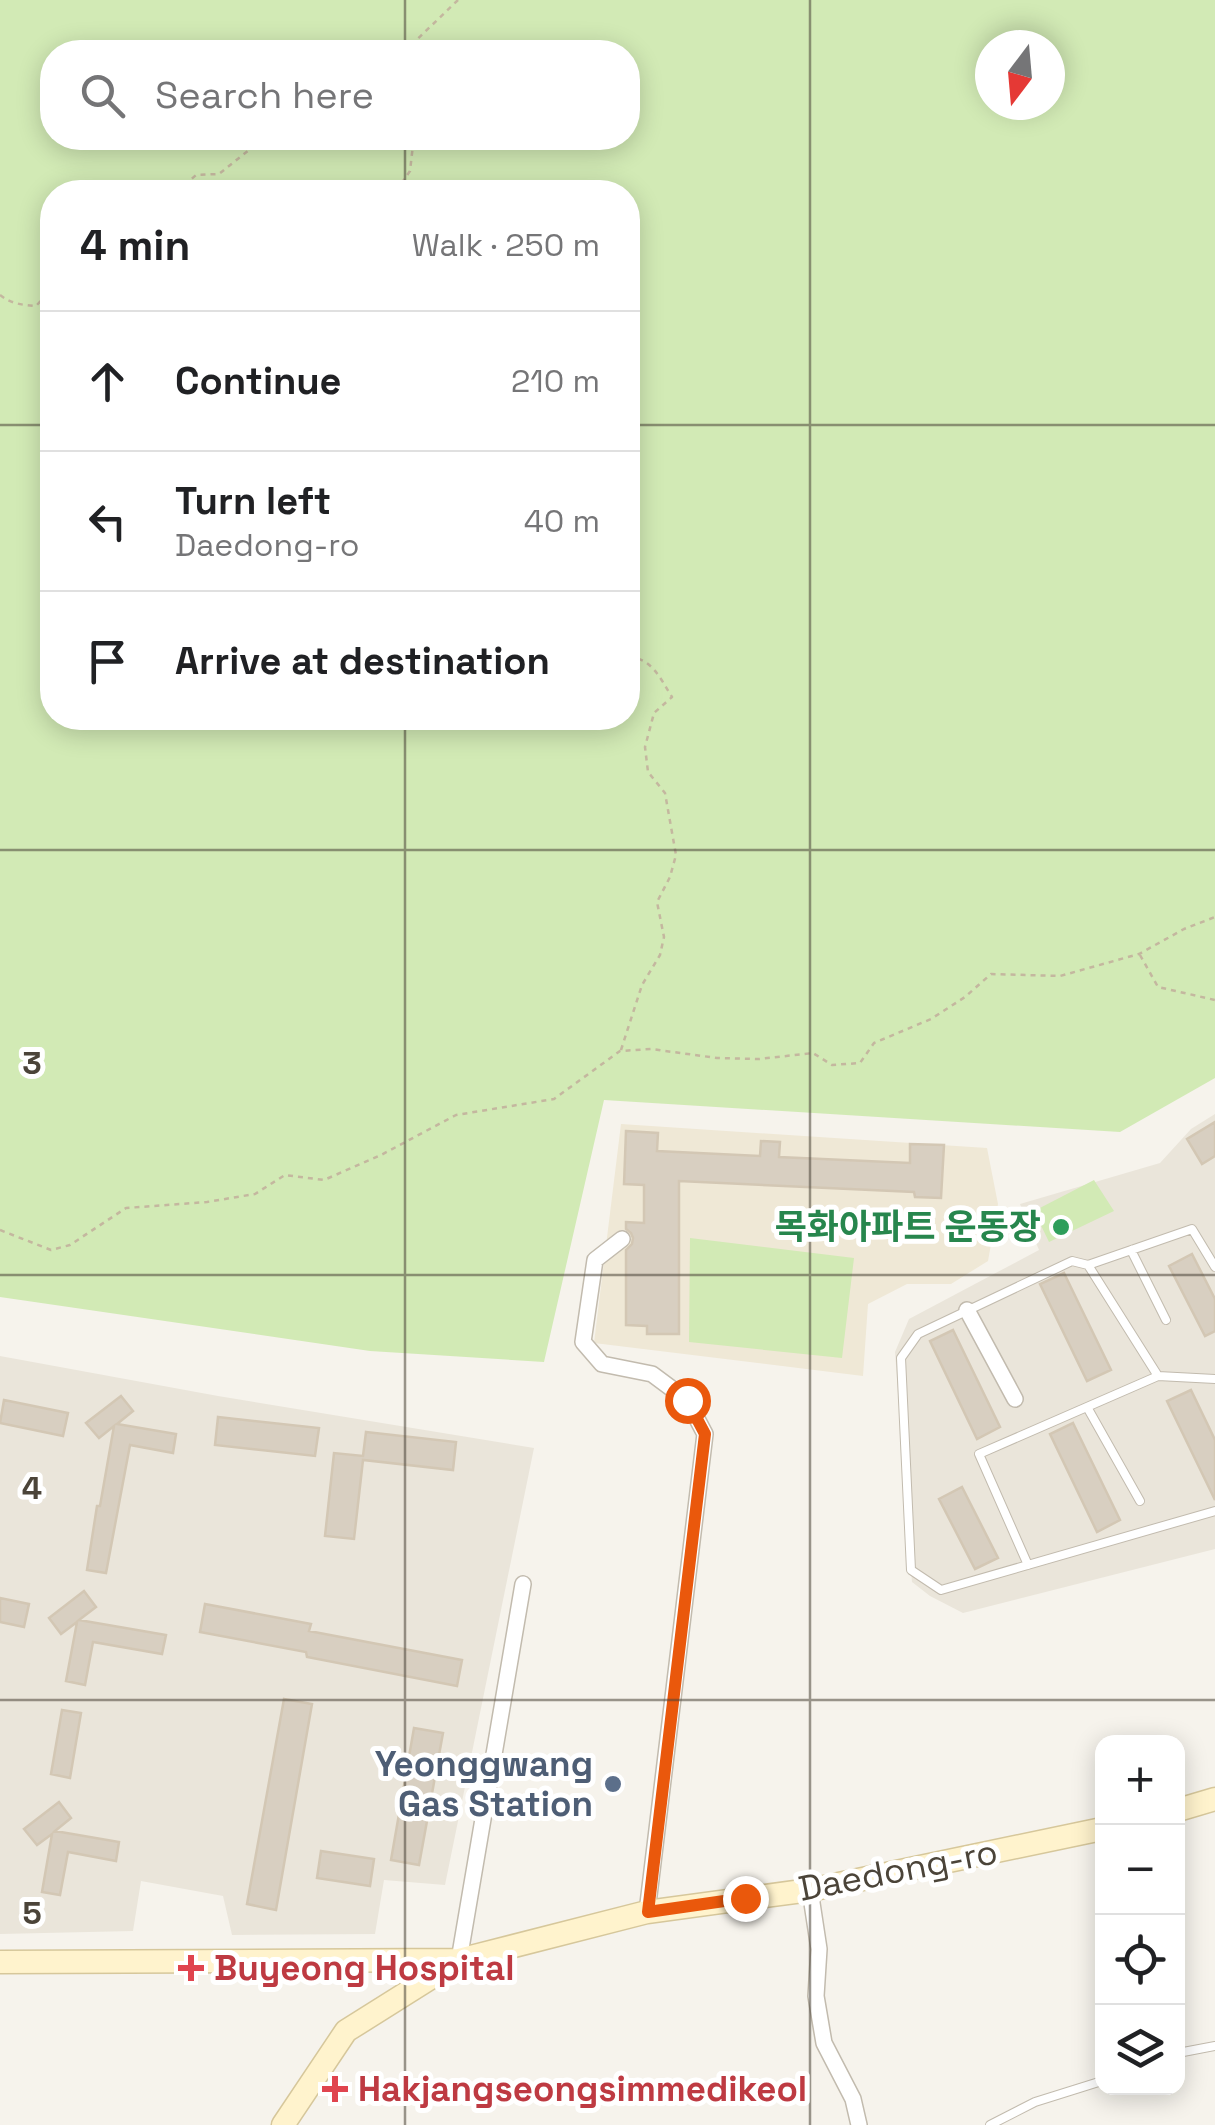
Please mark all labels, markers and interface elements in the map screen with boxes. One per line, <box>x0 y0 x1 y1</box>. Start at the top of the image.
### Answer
north arrow <box>975 30 1065 120</box>
search box <box>40 40 640 150</box>
icon: search <box>75 68 130 123</box>
text: Search here <box>155 71 374 119</box>
text: 4 min <box>80 219 190 272</box>
text: Walk · 250 m <box>412 225 600 265</box>
icon: ahead <box>80 354 135 409</box>
text: Continue <box>175 357 341 405</box>
text: 210 m <box>511 361 600 401</box>
text: Turn left <box>175 477 331 525</box>
icon: left <box>80 494 135 549</box>
text: 40 m <box>524 501 600 541</box>
text: Daedong-ro <box>175 525 360 565</box>
icon: arrive <box>80 634 135 689</box>
text: Arrive at destination <box>175 637 550 685</box>
text: 3 <box>22 1043 42 1083</box>
place label: 목화아파트 운동장 <box>775 1205 1041 1249</box>
marker: 목화아파트 운동장 <box>1050 1216 1072 1238</box>
route start <box>665 1378 711 1424</box>
text: 4 <box>22 1468 42 1508</box>
map controls <box>1095 1735 1185 2095</box>
button: + <box>1095 1735 1185 1825</box>
place label: Yeonggwang Gas Station <box>375 1742 593 1826</box>
marker: Yeonggwang Gas Station <box>602 1773 624 1795</box>
button: − <box>1095 1825 1185 1915</box>
street label: Daedong-ro <box>795 1829 1001 1911</box>
route end <box>723 1876 769 1922</box>
text: 5 <box>22 1893 42 1933</box>
button: locate <box>1095 1915 1185 2005</box>
place label: Buyeong Hospital <box>214 1946 515 1990</box>
marker: Buyeong Hospital <box>178 1955 204 1981</box>
button: layers <box>1095 2005 1185 2095</box>
place label: Hakjangseongsimmedikeol <box>358 2067 807 2111</box>
marker: Hakjangseongsimmedikeol <box>322 2076 348 2102</box>

